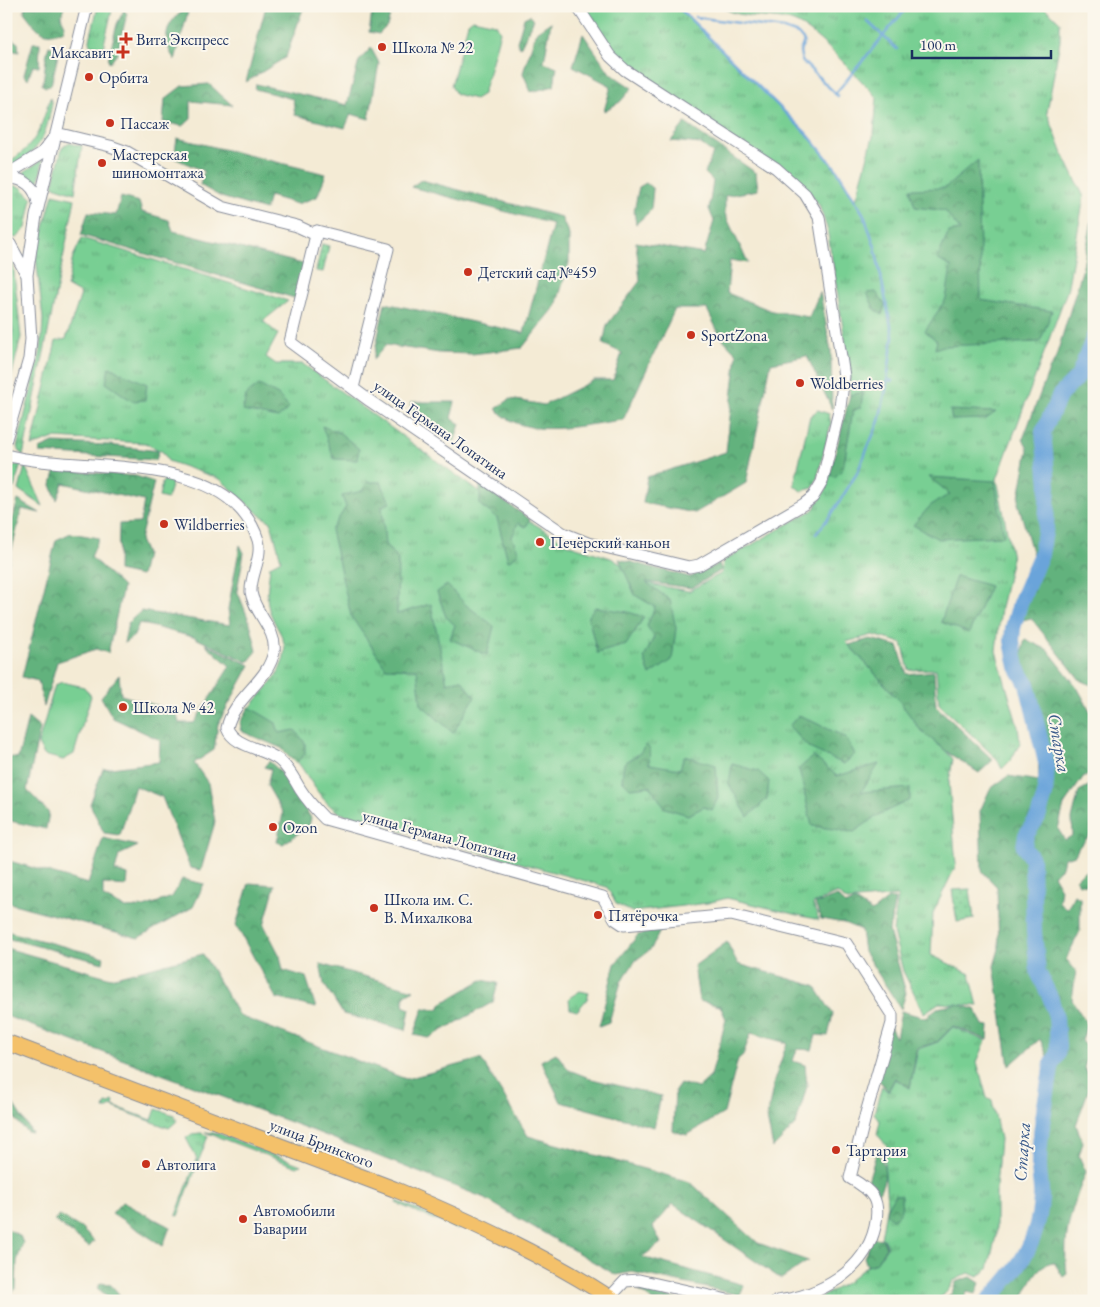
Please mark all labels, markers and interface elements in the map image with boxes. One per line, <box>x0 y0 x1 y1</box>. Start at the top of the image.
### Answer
scale bar <box>912 28 1051 60</box>
place label: Вита Экспресс <box>136 29 229 50</box>
marker: Вита Экспресс <box>120 33 132 45</box>
text: 100 m <box>920 35 957 54</box>
place label: Школа № 22 <box>392 37 473 58</box>
marker: Школа № 22 <box>376 41 388 53</box>
place label: Максавит <box>51 42 113 63</box>
marker: Максавит <box>117 46 129 58</box>
place label: Орбита <box>99 67 149 88</box>
marker: Орбита <box>83 71 95 83</box>
place label: Пассаж <box>120 113 169 134</box>
marker: Пассаж <box>104 117 116 129</box>
place label: Мастерская шиномонтажа <box>112 144 205 183</box>
marker: Мастерская шиномонтажа <box>96 157 108 169</box>
place label: Детский сад №459 <box>478 262 596 283</box>
marker: Детский сад №459 <box>462 266 474 278</box>
place label: SportZona <box>701 325 768 346</box>
marker: SportZona <box>685 329 697 341</box>
place label: Woldberries <box>810 373 883 394</box>
street label: улица Германа Лопатина <box>369 375 513 484</box>
marker: Woldberries <box>794 377 806 389</box>
place label: Wildberries <box>174 514 245 535</box>
marker: Wildberries <box>158 518 170 530</box>
place label: Печёрский каньон <box>550 532 670 553</box>
marker: Печёрский каньон <box>534 536 546 548</box>
place label: Школа № 42 <box>133 697 214 718</box>
marker: Школа № 42 <box>117 701 129 713</box>
water label: Старка <box>1042 712 1076 774</box>
street label: улица Германа Лопатина <box>360 805 520 866</box>
place label: Ozon <box>283 817 318 838</box>
marker: Ozon <box>267 821 279 833</box>
place label: Школа им. С. В. Михалкова <box>384 889 473 928</box>
marker: Школа им. С. В. Михалкова <box>368 902 380 914</box>
place label: Пятёрочка <box>608 905 679 926</box>
marker: Пятёрочка <box>592 909 604 921</box>
street label: улица Бринского <box>267 1114 377 1173</box>
water label: Старка <box>1008 1121 1036 1183</box>
place label: Тартария <box>846 1140 907 1161</box>
marker: Тартария <box>830 1144 842 1156</box>
place label: Автолига <box>155 1154 217 1175</box>
marker: Автолига <box>140 1158 152 1170</box>
place label: Автомобили Баварии <box>252 1200 336 1239</box>
marker: Автомобили Баварии <box>237 1213 249 1225</box>

